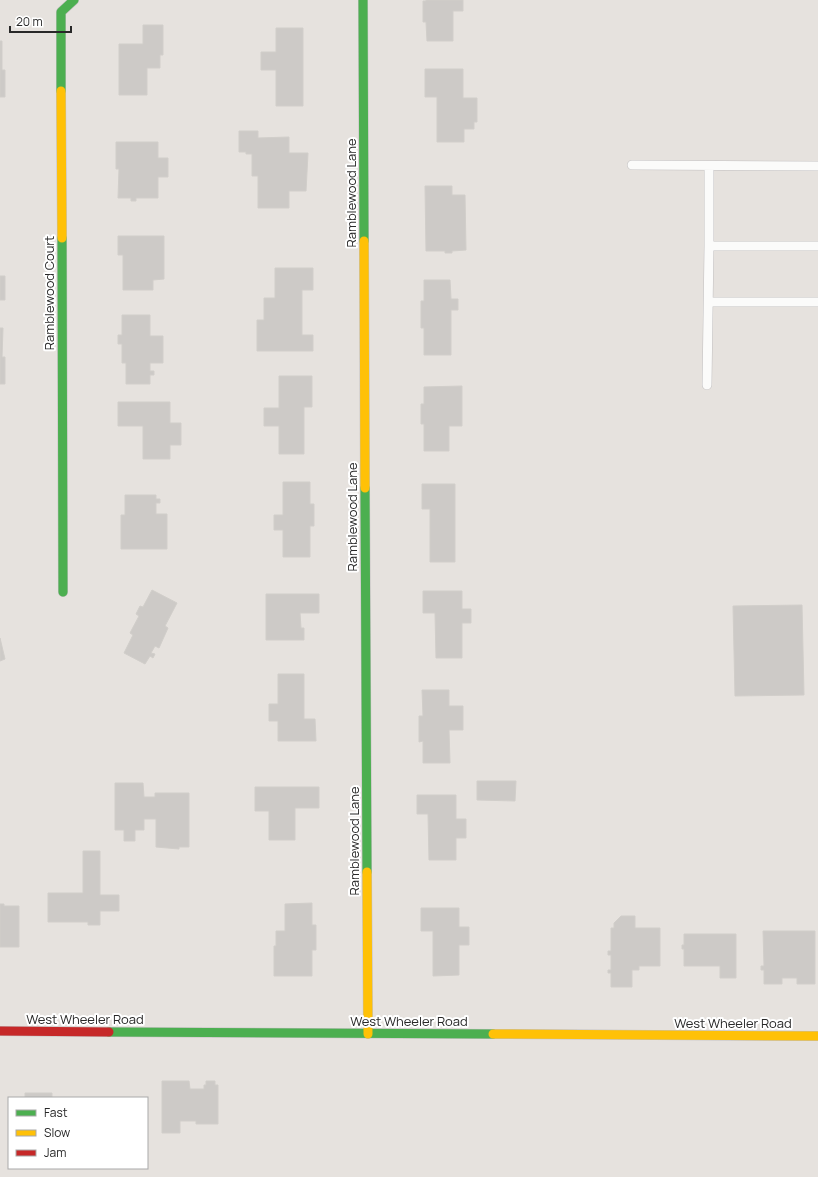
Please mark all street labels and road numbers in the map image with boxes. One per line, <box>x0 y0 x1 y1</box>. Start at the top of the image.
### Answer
street label: Ramblewood Lane <box>342 138 360 248</box>
street label: Ramblewood Court <box>40 236 58 350</box>
street label: Ramblewood Lane <box>343 462 361 572</box>
street label: Ramblewood Lane <box>345 786 363 896</box>
street label: West Wheeler Road <box>26 1010 144 1028</box>
street label: West Wheeler Road <box>350 1012 468 1030</box>
street label: West Wheeler Road <box>674 1014 792 1032</box>

